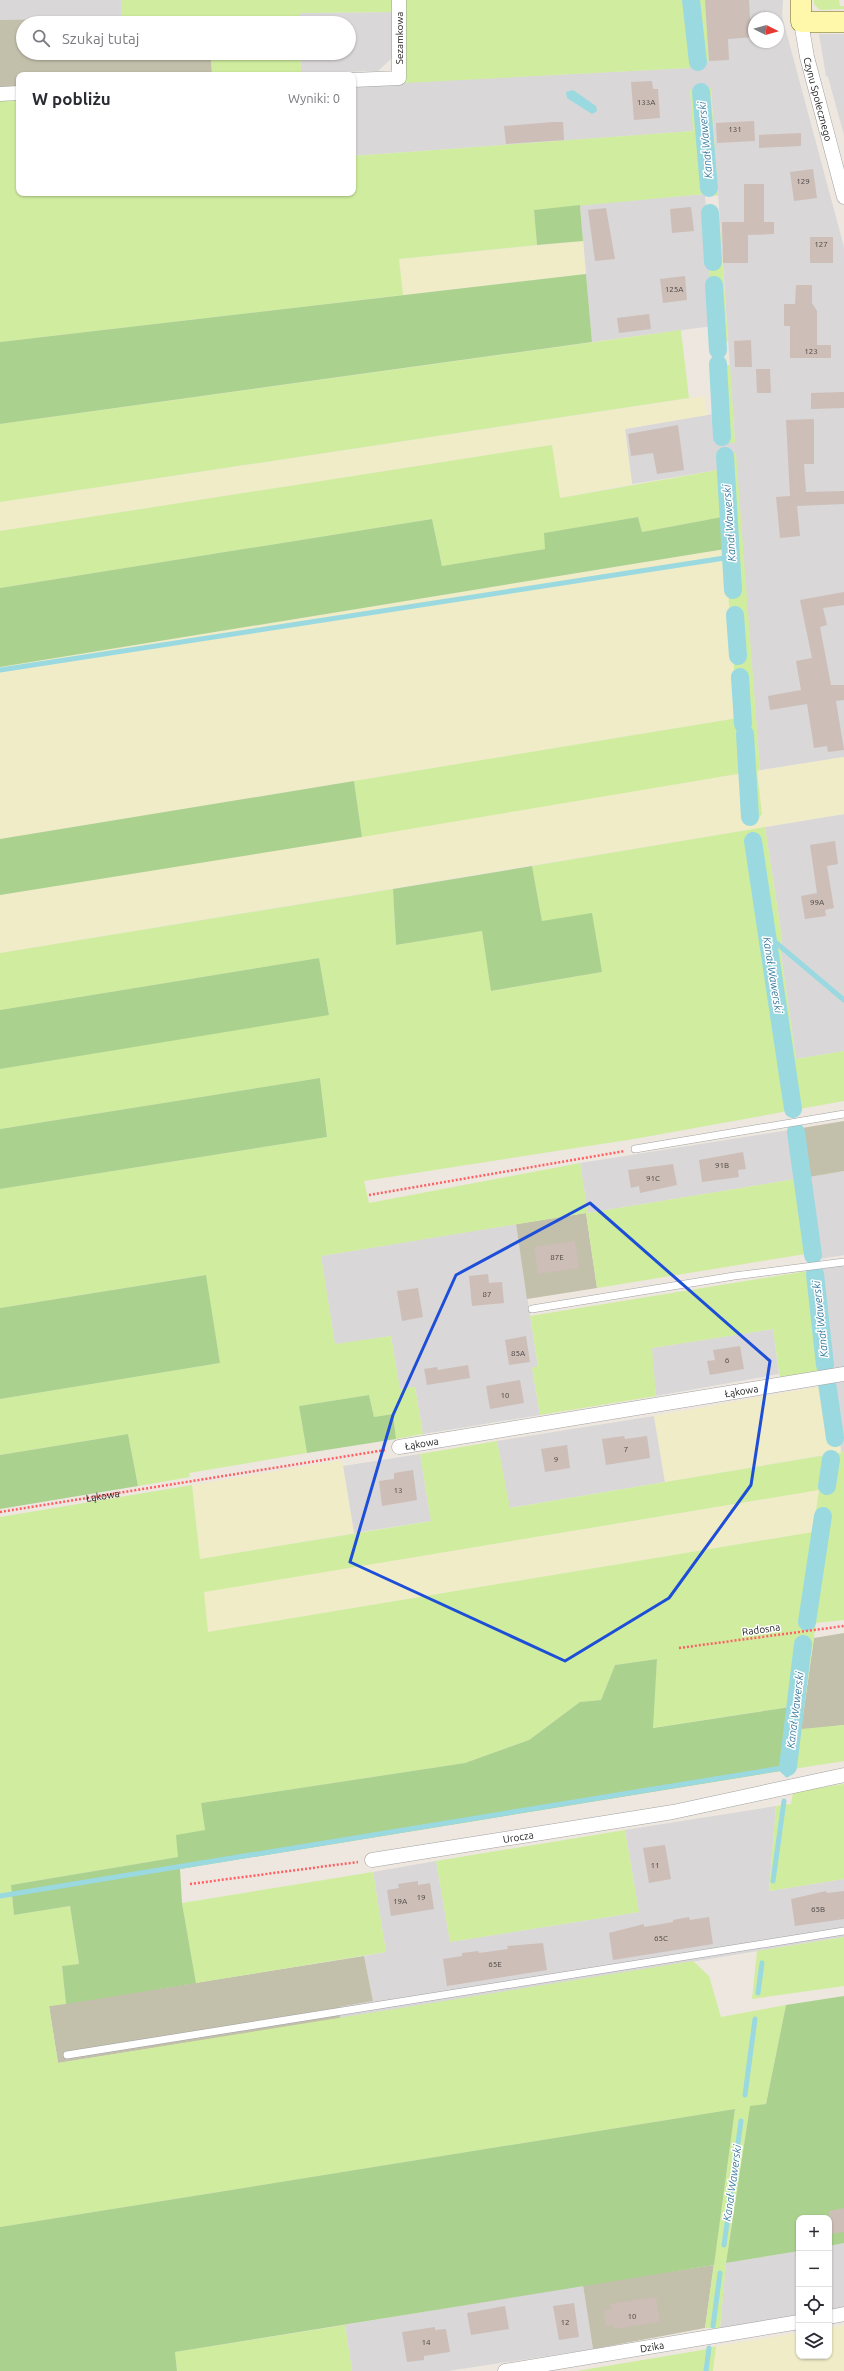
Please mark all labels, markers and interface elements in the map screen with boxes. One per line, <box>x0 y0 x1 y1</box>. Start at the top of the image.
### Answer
street label: Sezamkowa <box>394 12 405 64</box>
north arrow <box>748 12 784 48</box>
search box <box>16 16 356 60</box>
icon: search <box>30 27 52 49</box>
text: Szukaj tutaj <box>62 30 139 47</box>
street label: Czynu Społecznego <box>801 56 834 143</box>
text: W pobliżu <box>32 89 111 108</box>
text: Wyniki: 0 <box>288 91 340 105</box>
house number: 133A <box>637 98 656 107</box>
water label: Kanał Wawerski <box>696 100 714 179</box>
house number: 131 <box>728 125 742 134</box>
house number: 129 <box>796 177 810 186</box>
house number: 127 <box>814 240 828 249</box>
house number: 125A <box>665 285 684 294</box>
house number: 123 <box>804 347 818 356</box>
water label: Kanał Wawerski <box>720 483 738 562</box>
house number: 99A <box>810 898 825 907</box>
water label: Kanał Wawerski <box>761 936 785 1015</box>
house number: 91B <box>715 1161 729 1170</box>
house number: 91C <box>646 1174 660 1183</box>
house number: 87E <box>550 1253 564 1262</box>
water label: Kanał Wawerski <box>810 1279 830 1358</box>
house number: 87 <box>482 1290 492 1299</box>
house number: 85A <box>511 1349 526 1358</box>
house number: 6 <box>725 1356 730 1365</box>
street label: Łąkowa <box>724 1383 759 1400</box>
house number: 10 <box>500 1391 510 1400</box>
street label: Łąkowa <box>404 1436 439 1452</box>
house number: 7 <box>624 1445 628 1454</box>
house number: 9 <box>554 1455 558 1464</box>
house number: 13 <box>393 1486 403 1495</box>
street label: Łąkowa <box>85 1488 120 1504</box>
street label: Radosna <box>741 1621 781 1638</box>
water label: Kanał Wawerski <box>784 1670 806 1749</box>
street label: Urocza <box>502 1829 534 1845</box>
house number: 11 <box>650 1861 660 1870</box>
house number: 19 <box>416 1893 426 1902</box>
house number: 19A <box>393 1897 408 1906</box>
house number: 65B <box>811 1905 825 1914</box>
house number: 65C <box>654 1934 668 1943</box>
house number: 65E <box>488 1960 502 1969</box>
water label: Kanał Wawerski <box>721 2143 743 2222</box>
map controls <box>796 2215 832 2359</box>
button: + <box>796 2215 832 2251</box>
button: − <box>796 2251 832 2287</box>
button: locate <box>796 2287 832 2323</box>
house number: 10 <box>627 2312 637 2321</box>
house number: 12 <box>560 2318 570 2327</box>
button: layers <box>796 2323 832 2359</box>
house number: 14 <box>421 2338 431 2347</box>
street label: Dzika <box>639 2340 665 2354</box>

